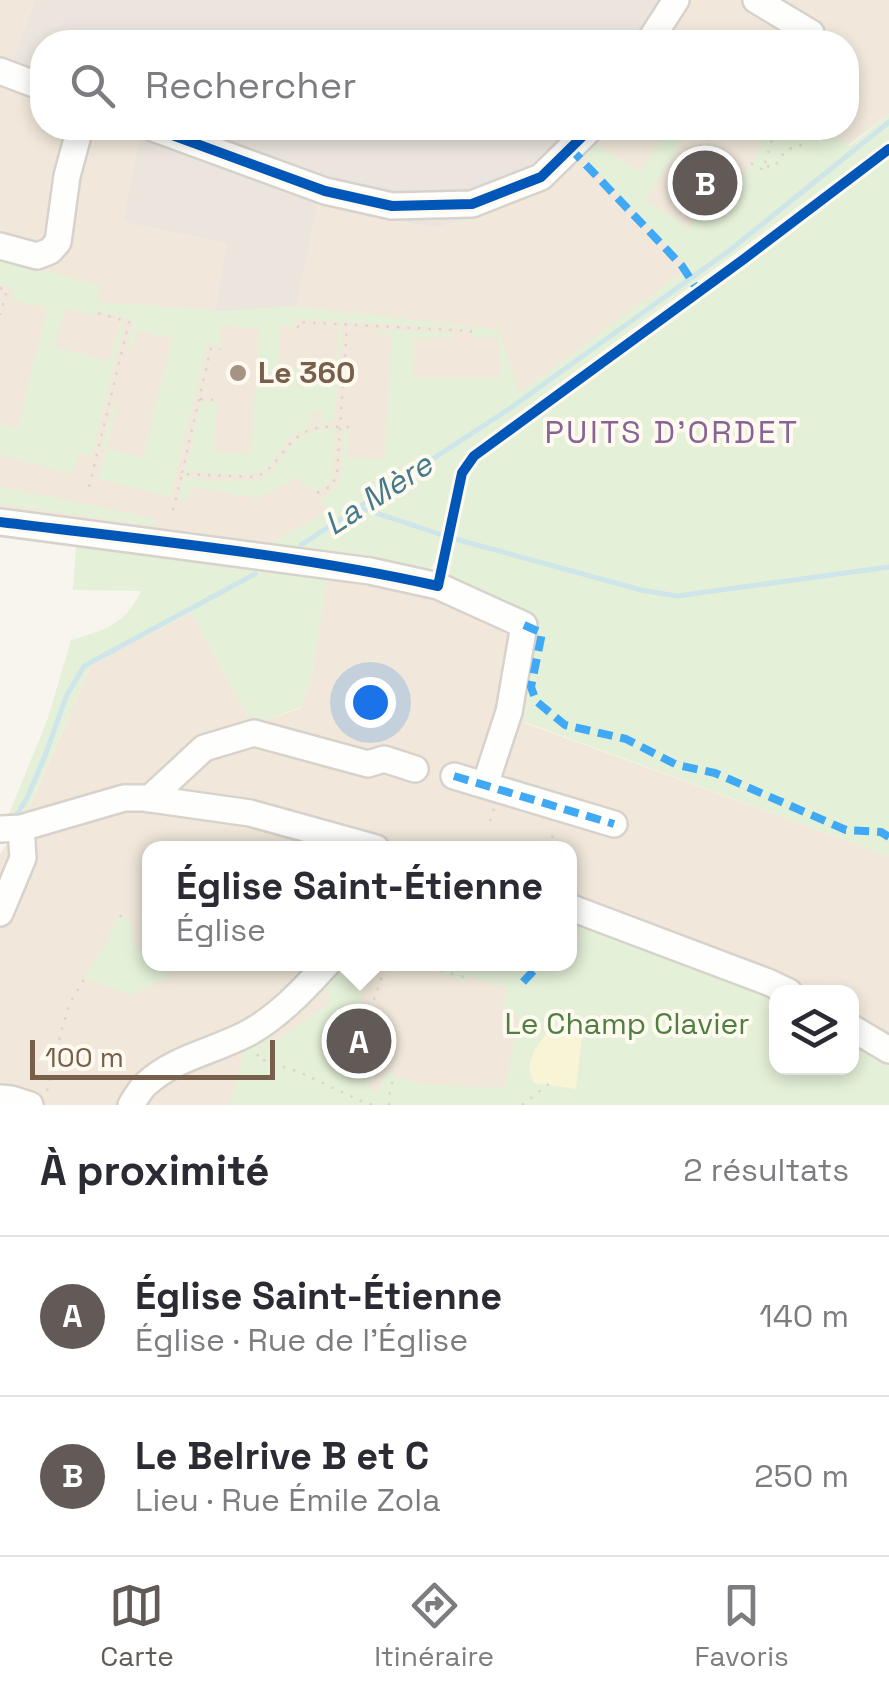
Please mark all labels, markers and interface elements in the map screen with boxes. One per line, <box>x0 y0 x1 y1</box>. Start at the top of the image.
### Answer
search box <box>30 30 859 140</box>
icon: search <box>65 58 120 113</box>
text: Rechercher <box>145 61 356 109</box>
pin: B <box>672 146 738 220</box>
place label: Le 360 <box>258 353 355 392</box>
marker: Le 360 <box>227 362 249 384</box>
district label: PUITS D'ORDET <box>544 412 800 452</box>
water label: La Mère <box>316 444 441 544</box>
your location <box>345 677 396 728</box>
popup <box>142 841 577 971</box>
text: Église Saint-Étienne <box>176 862 543 910</box>
text: Église <box>176 910 266 950</box>
map controls <box>769 985 859 1075</box>
button: layers <box>769 985 859 1075</box>
pin: A <box>326 1004 392 1078</box>
park label: Le Champ Clavier <box>504 1004 750 1043</box>
scale bar <box>30 1035 275 1080</box>
text: 100 m <box>45 1039 124 1075</box>
text: À proximité <box>40 1144 270 1197</box>
text: 2 résultats <box>683 1150 849 1190</box>
text: Église Saint-Étienne <box>135 1272 502 1320</box>
text: A <box>62 1296 83 1336</box>
text: 140 m <box>759 1296 849 1336</box>
text: Église · Rue de l'Église <box>135 1320 468 1360</box>
text: Le Belrive B et C <box>135 1432 429 1480</box>
text: B <box>62 1456 83 1496</box>
text: 250 m <box>754 1456 849 1496</box>
text: Lieu · Rue Émile Zola <box>135 1480 441 1520</box>
tab: Carte <box>100 1578 174 1674</box>
tab: Itinéraire <box>374 1578 494 1674</box>
tab: Favoris <box>695 1578 789 1674</box>

